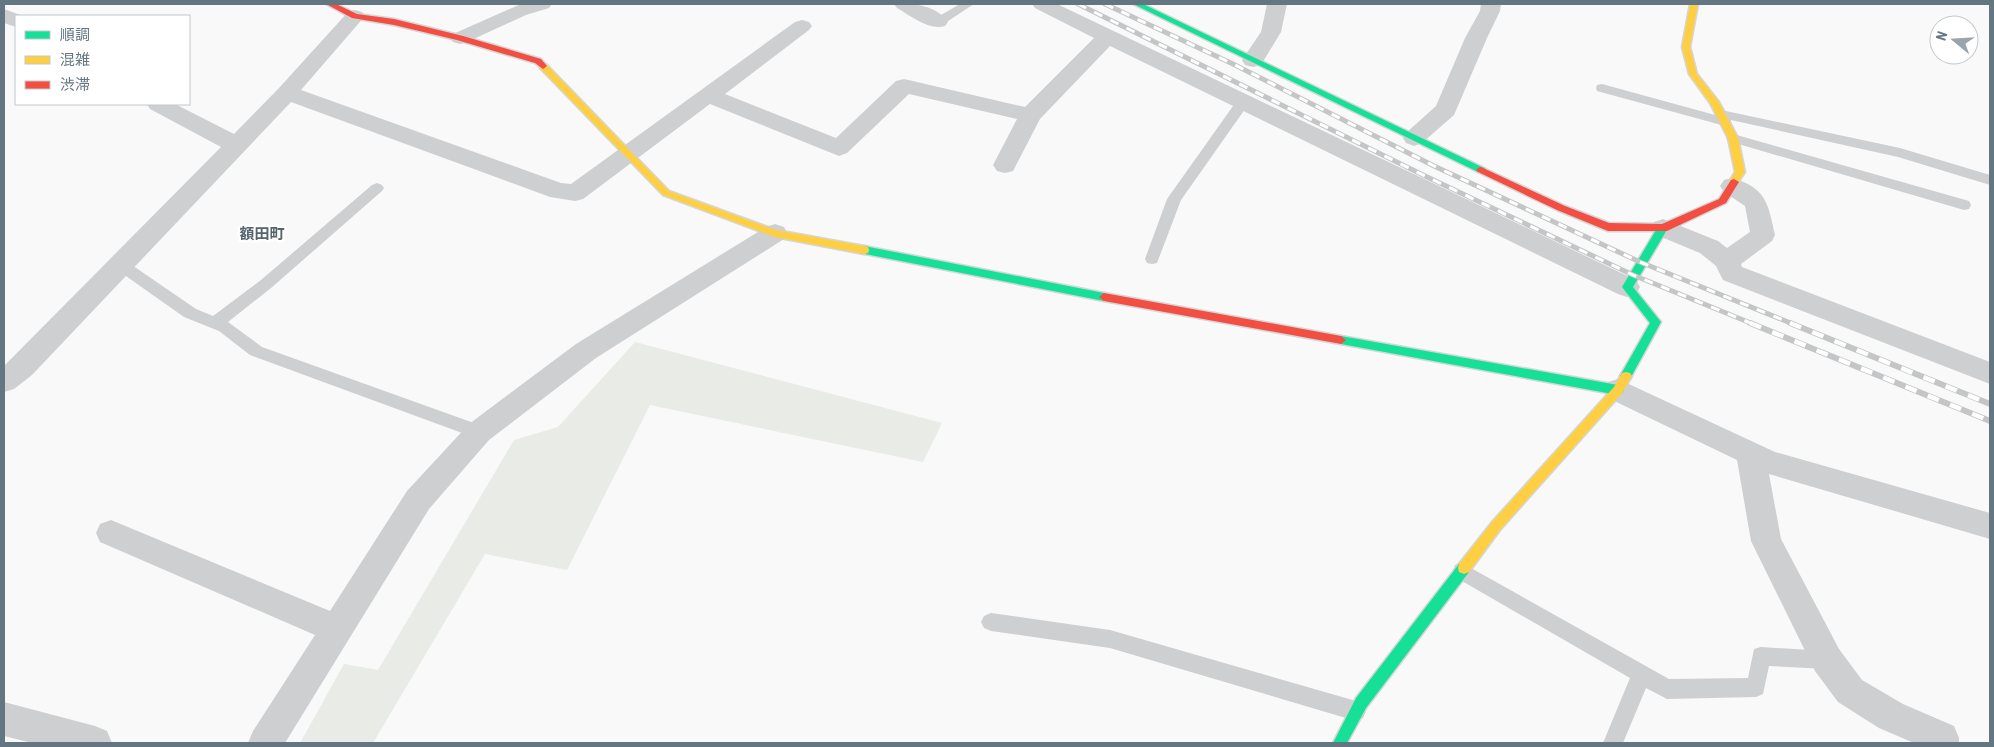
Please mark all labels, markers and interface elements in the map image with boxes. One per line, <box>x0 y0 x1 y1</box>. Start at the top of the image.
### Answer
legend <box>15 15 190 105</box>
north arrow <box>1929 15 1979 65</box>
text: 順調 <box>60 26 90 44</box>
text: N <box>1933 29 1951 43</box>
text: 混雑 <box>60 51 90 69</box>
text: 渋滞 <box>60 76 90 94</box>
district label: 額田町 <box>239 225 285 243</box>

